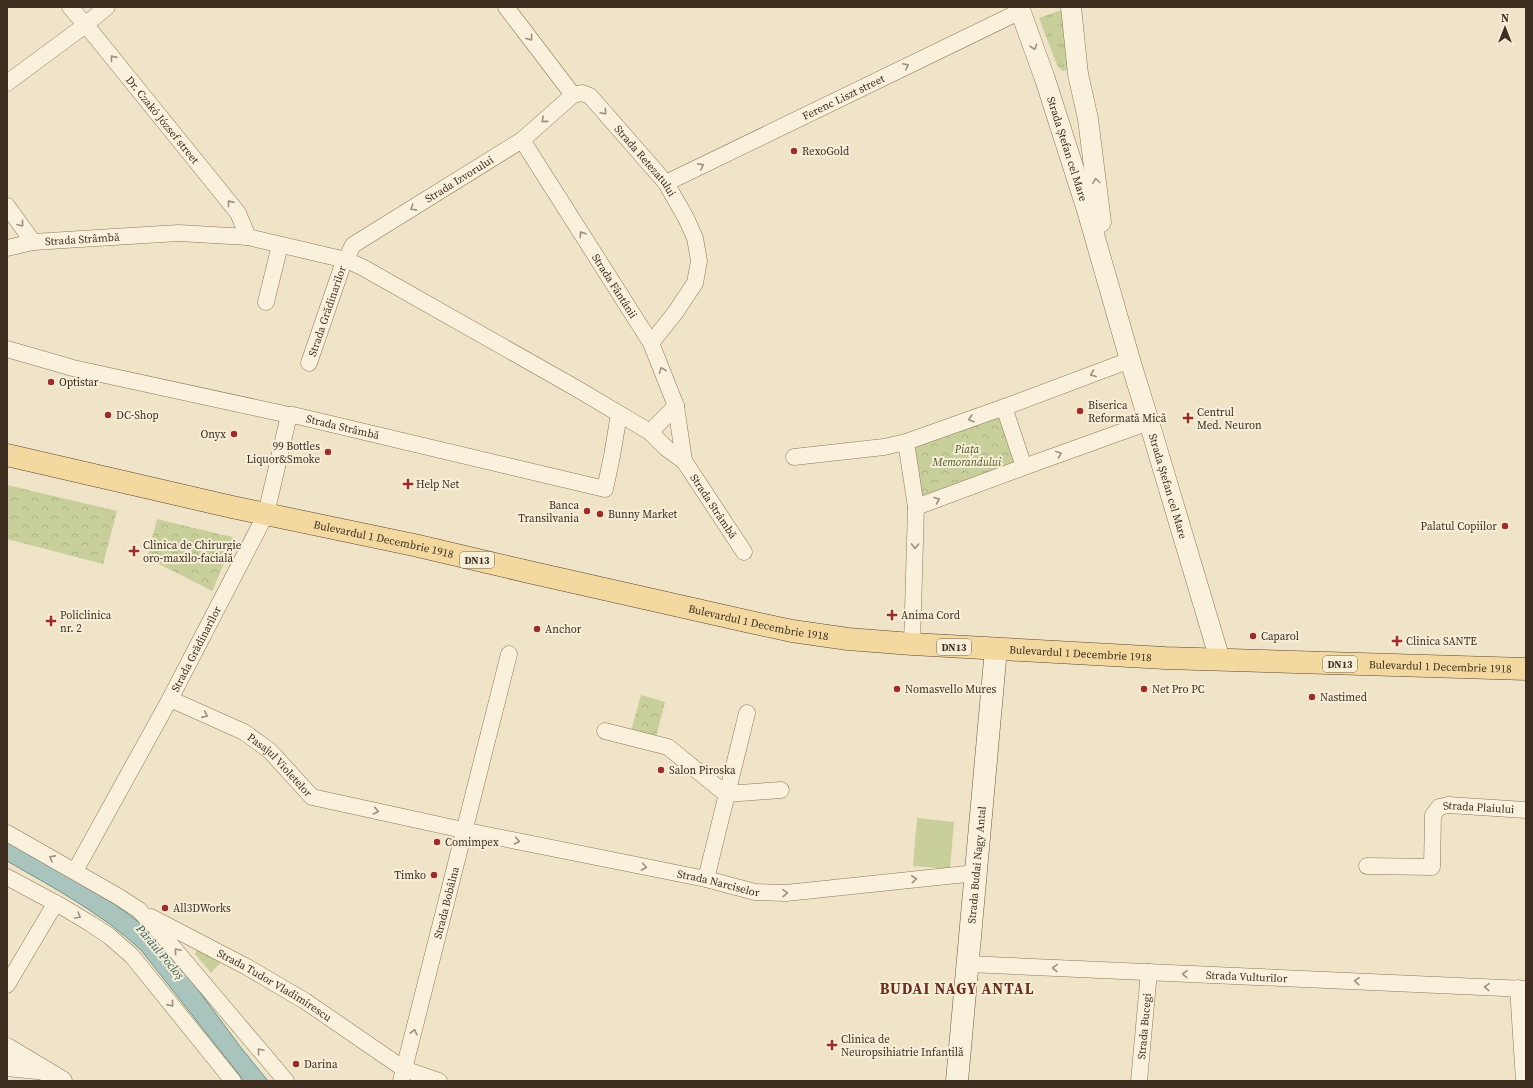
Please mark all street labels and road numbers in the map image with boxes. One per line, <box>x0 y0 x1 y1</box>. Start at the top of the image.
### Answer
street label: Ferenc Liszt street <box>800 71 887 123</box>
street label: Dr. Czakó József street <box>123 73 203 167</box>
street label: Strada Ștefan cel Mare <box>1044 95 1091 204</box>
street label: Strada Retezatului <box>611 122 680 199</box>
street label: Strada Izvorului <box>422 152 496 206</box>
street label: Strada Strâmbă <box>44 229 120 249</box>
street label: Strada Fântânii <box>589 251 641 321</box>
street label: Strada Grădinarilor <box>304 263 350 358</box>
street label: Strada Strâmbă <box>305 411 381 443</box>
street label: Strada Ștefan cel Mare <box>1145 432 1191 541</box>
street label: Strada Strâmbă <box>687 471 741 542</box>
street label: Bulevardul 1 Decembrie 1918 <box>312 517 455 562</box>
road number: DN13 <box>460 552 494 568</box>
street label: Bulevardul 1 Decembrie 1918 <box>687 601 830 644</box>
street label: Strada Grădinarilor <box>168 603 225 694</box>
road number: DN13 <box>937 639 971 655</box>
street label: Bulevardul 1 Decembrie 1918 <box>1009 642 1152 665</box>
road number: DN13 <box>1323 656 1357 672</box>
street label: Bulevardul 1 Decembrie 1918 <box>1369 657 1512 676</box>
street label: Pasajul Violetelor <box>244 730 316 800</box>
street label: Strada Plaiului <box>1442 797 1515 817</box>
street label: Strada Budai Nagy Antal <box>964 805 989 924</box>
street label: Strada Bobâlna <box>430 865 463 940</box>
street label: Strada Narciselor <box>676 866 760 900</box>
street label: Strada Tudor Vladimirescu <box>215 945 335 1025</box>
street label: Strada Vulturilor <box>1206 967 1288 986</box>
street label: Strada Bucegi <box>1134 992 1155 1060</box>

